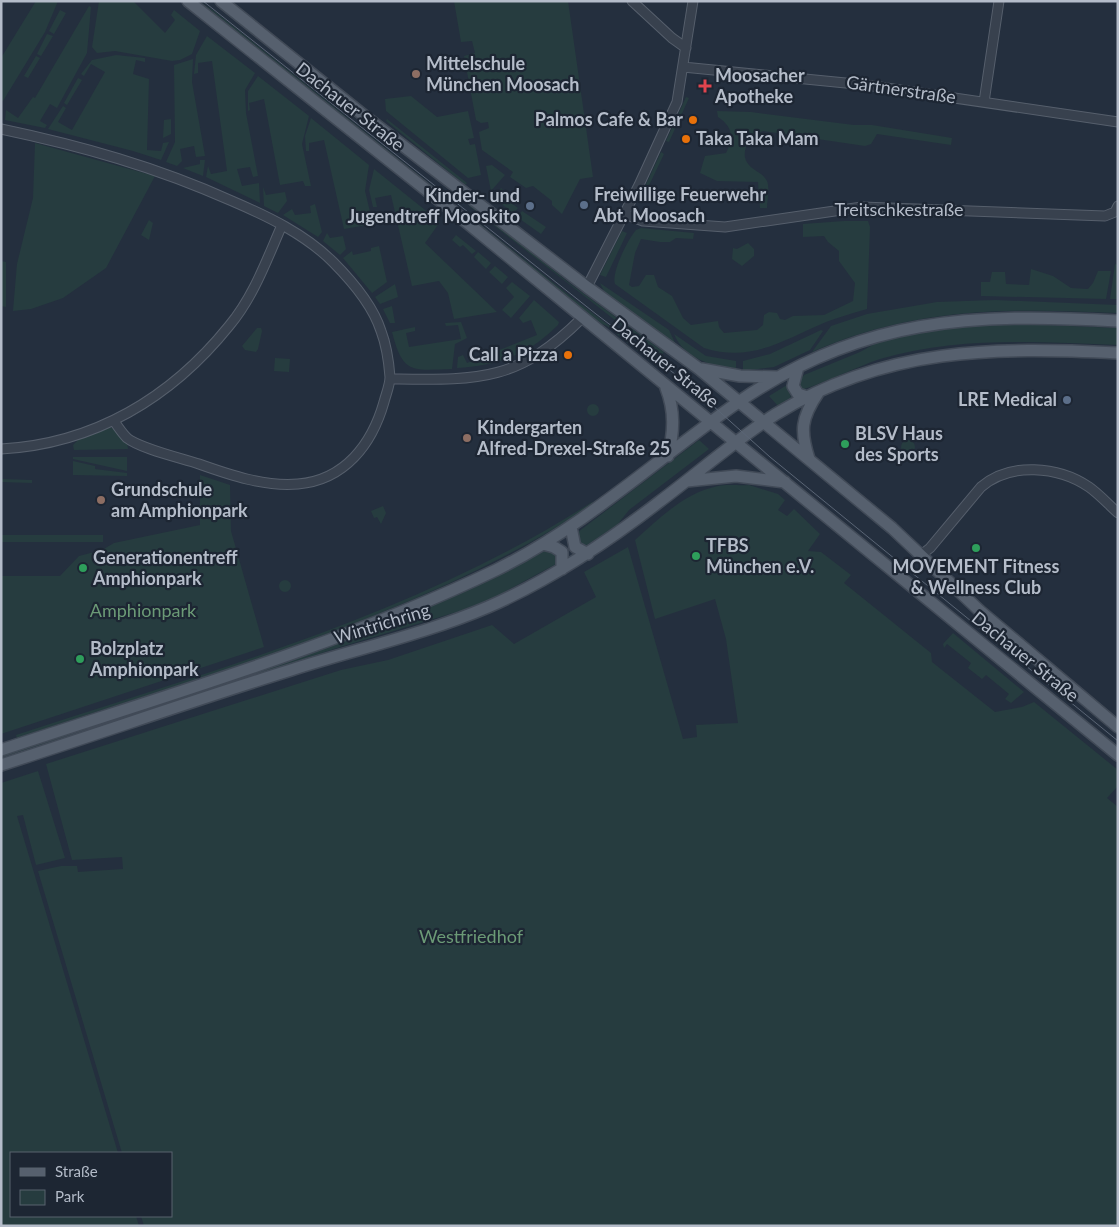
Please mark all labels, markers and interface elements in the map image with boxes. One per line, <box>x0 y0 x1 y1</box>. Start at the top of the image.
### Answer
place label: Mittelschule München Moosach <box>426 52 579 95</box>
street label: Dachauer Straße <box>292 57 409 155</box>
place label: Moosacher Apotheke <box>714 64 805 107</box>
marker: Mittelschule München Moosach <box>410 68 422 80</box>
street label: Gärtnerstraße <box>845 70 957 108</box>
marker: Moosacher Apotheke <box>699 80 711 92</box>
place label: Palmos Cafe & Bar <box>535 108 683 130</box>
marker: Palmos Cafe & Bar <box>687 114 699 126</box>
place label: Taka Taka Mam <box>696 127 819 149</box>
marker: Taka Taka Mam <box>680 133 692 145</box>
place label: Freiwillige Feuerwehr Abt. Moosach <box>593 183 766 226</box>
place label: Kinder- und Jugendtreff Mooskito <box>348 184 520 227</box>
street label: Treitschkestraße <box>834 198 964 220</box>
marker: Freiwillige Feuerwehr Abt. Moosach <box>578 199 590 211</box>
marker: Kinder- und Jugendtreff Mooskito <box>524 200 536 212</box>
street label: Dachauer Straße <box>608 312 724 412</box>
place label: Call a Pizza <box>469 343 558 365</box>
marker: Call a Pizza <box>562 349 574 361</box>
place label: LRE Medical <box>958 388 1057 410</box>
marker: LRE Medical <box>1061 394 1073 406</box>
place label: Kindergarten Alfred-Drexel-Straße 25 <box>476 416 670 459</box>
place label: BLSV Haus des Sports <box>855 422 943 465</box>
marker: Kindergarten Alfred-Drexel-Straße 25 <box>461 432 473 444</box>
marker: BLSV Haus des Sports <box>839 438 851 450</box>
place label: Grundschule am Amphionpark <box>111 478 248 521</box>
marker: Grundschule am Amphionpark <box>95 494 107 506</box>
place label: TFBS München e.V. <box>706 534 814 577</box>
marker: MOVEMENT Fitness & Wellness Club <box>970 542 982 554</box>
place label: Generationentreff Amphionpark <box>92 546 238 589</box>
marker: TFBS München e.V. <box>690 550 702 562</box>
place label: MOVEMENT Fitness & Wellness Club <box>893 555 1060 598</box>
marker: Generationentreff Amphionpark <box>77 562 89 574</box>
street label: Wintrichring <box>331 598 432 648</box>
park label: Amphionpark <box>90 599 197 621</box>
street label: Dachauer Straße <box>968 606 1084 706</box>
place label: Bolzplatz Amphionpark <box>89 637 199 680</box>
marker: Bolzplatz Amphionpark <box>74 653 86 665</box>
park label: Westfriedhof <box>419 925 524 947</box>
legend <box>10 1152 172 1217</box>
text: Straße <box>55 1162 98 1180</box>
text: Park <box>55 1187 85 1205</box>

